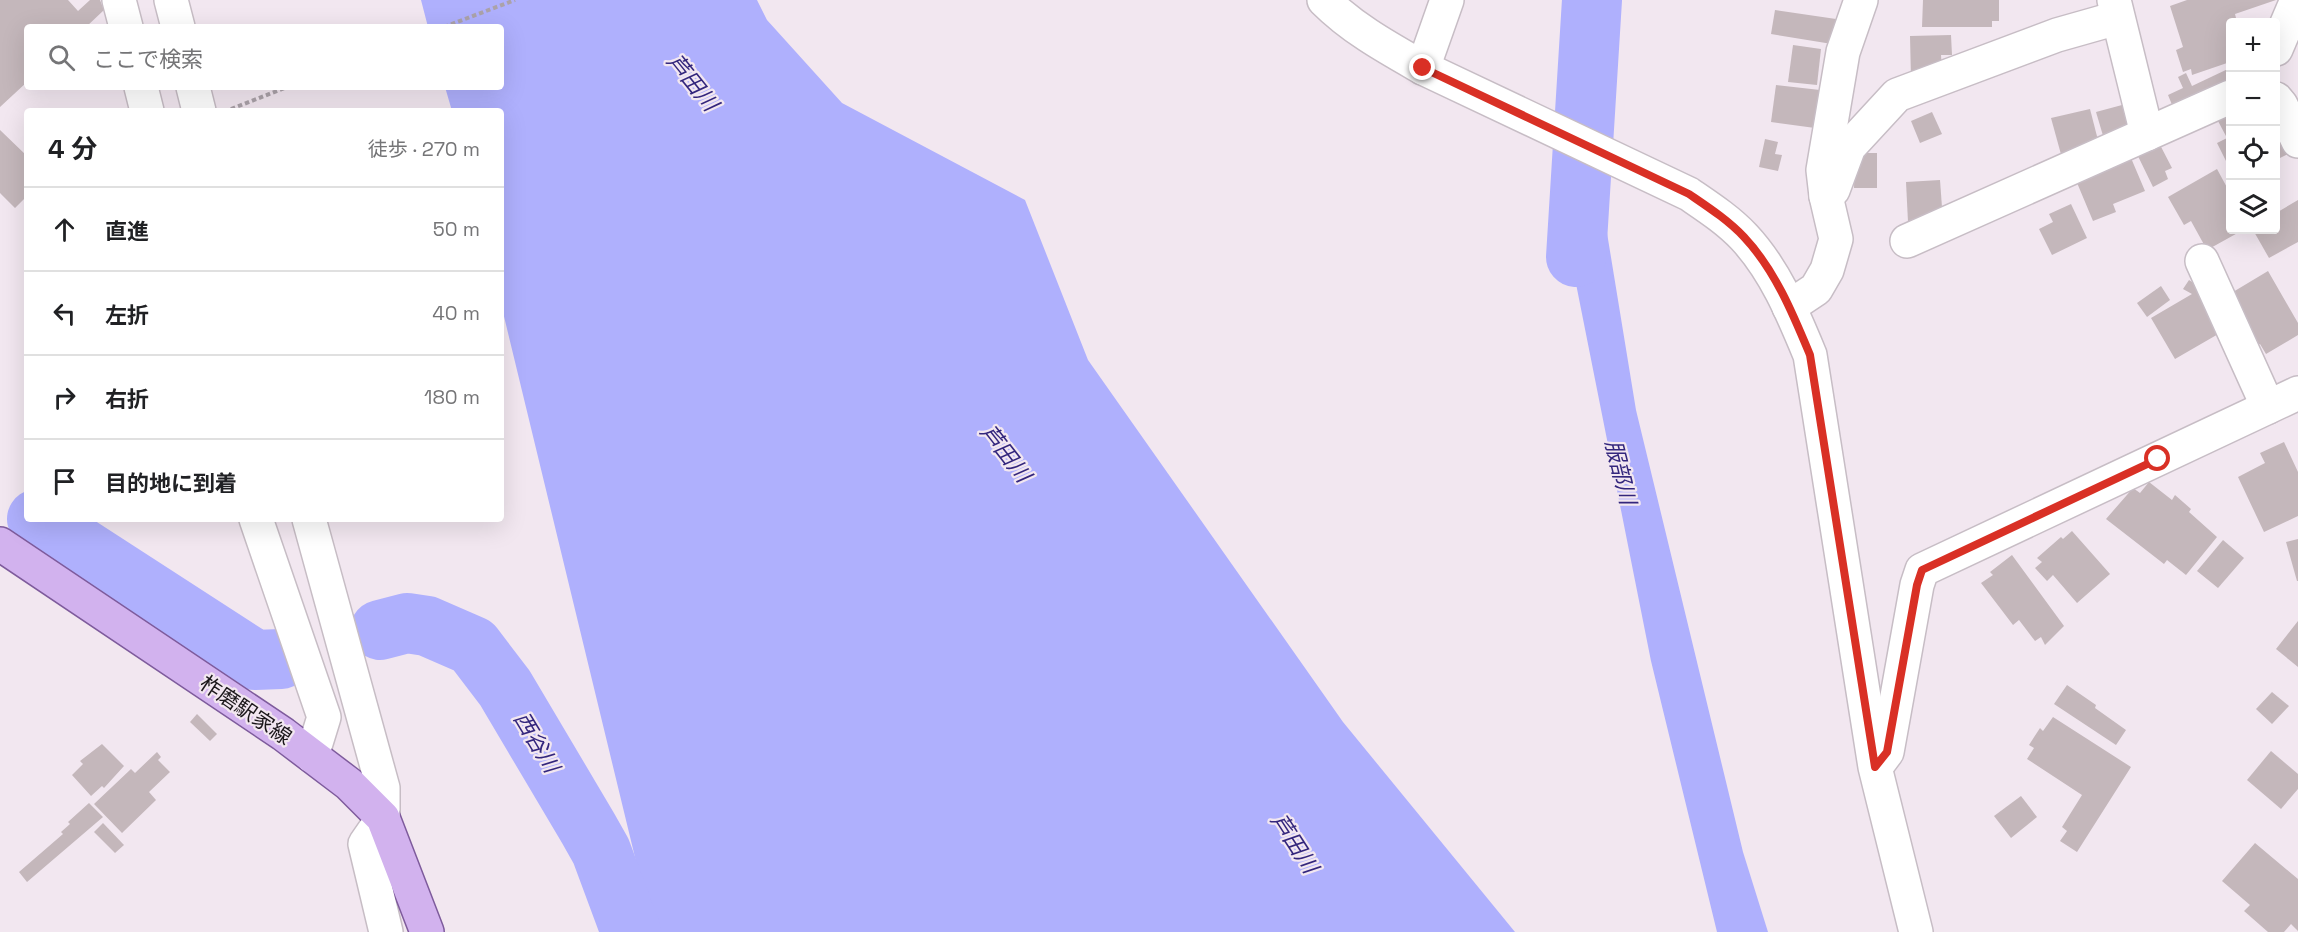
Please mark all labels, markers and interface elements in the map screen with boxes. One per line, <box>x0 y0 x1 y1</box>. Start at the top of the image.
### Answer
map controls <box>2226 18 2280 234</box>
button: + <box>2226 18 2280 72</box>
search box <box>24 24 504 90</box>
icon: search <box>45 41 78 74</box>
text: ここで検索 <box>93 45 203 73</box>
water label: 芦田川 <box>661 48 726 118</box>
route end <box>1409 54 1435 80</box>
button: − <box>2226 72 2280 126</box>
button: locate <box>2226 126 2280 180</box>
text: 4 分 <box>48 132 97 166</box>
text: 徒歩 · 270 m <box>368 136 480 162</box>
button: layers <box>2226 180 2280 234</box>
icon: ahead <box>48 213 81 246</box>
text: 50 m <box>433 216 480 242</box>
text: 直進 <box>105 217 149 245</box>
icon: left <box>48 297 81 330</box>
text: 40 m <box>432 300 480 326</box>
text: 左折 <box>105 301 149 329</box>
icon: right <box>48 381 81 414</box>
text: 180 m <box>424 384 480 410</box>
text: 右折 <box>105 385 149 413</box>
water label: 芦田川 <box>975 418 1039 489</box>
water label: 服部川 <box>1599 437 1643 509</box>
route start <box>2144 445 2170 471</box>
icon: arrive <box>48 465 81 498</box>
text: 目的地に到着 <box>105 469 237 497</box>
street label: 柞磨駅家線 <box>195 669 297 751</box>
water label: 西谷川 <box>508 706 567 779</box>
water label: 芦田川 <box>1265 808 1326 880</box>

